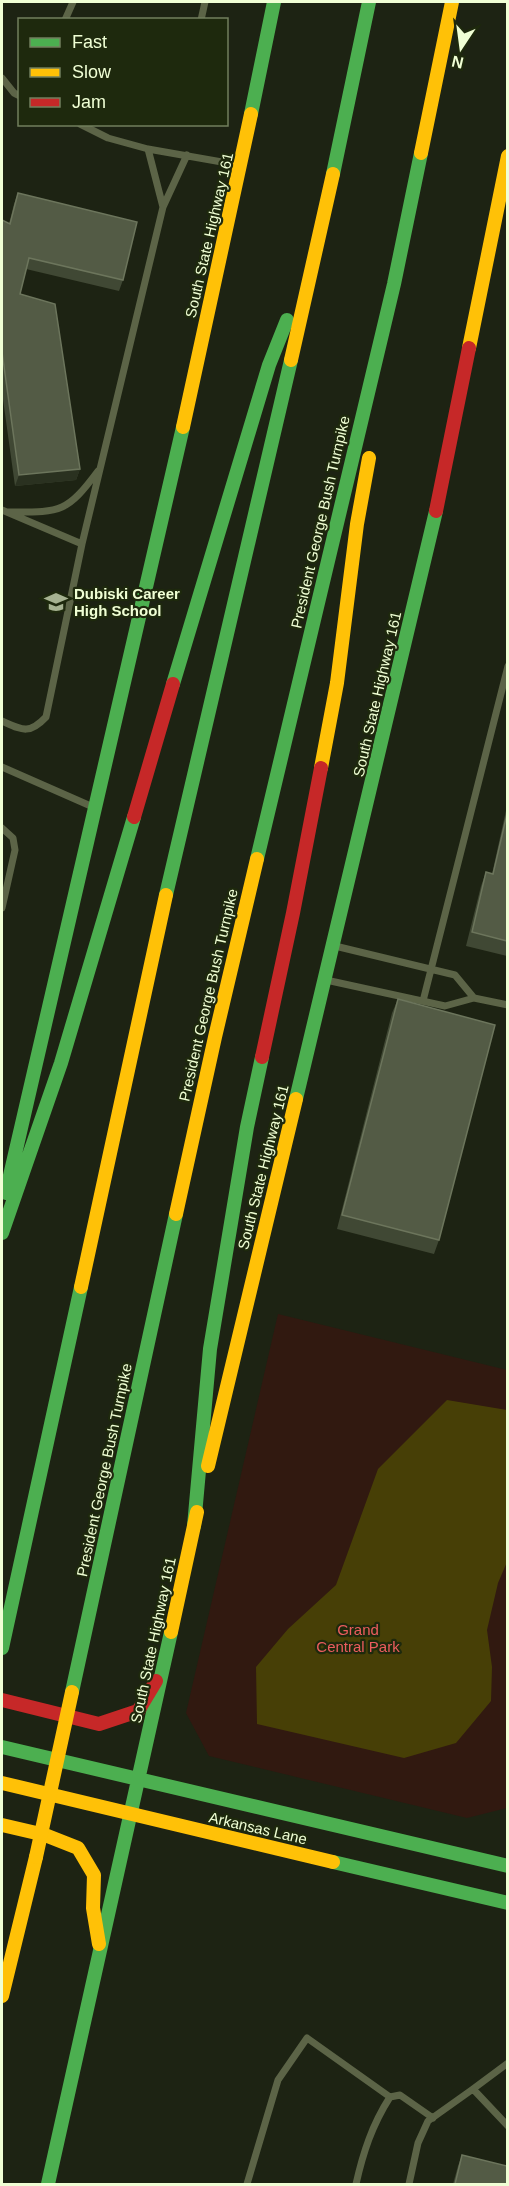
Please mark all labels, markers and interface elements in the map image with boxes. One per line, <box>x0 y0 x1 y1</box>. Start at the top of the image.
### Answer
legend <box>18 18 228 126</box>
north arrow <box>431 18 491 78</box>
text: Fast <box>72 32 107 52</box>
text: N <box>450 53 465 72</box>
text: Slow <box>72 62 112 82</box>
text: Jam <box>72 92 106 112</box>
street label: South State Highway 161 <box>182 151 236 319</box>
street label: President George Bush Turnpike <box>287 414 353 630</box>
place label: Dubiski Career High School <box>74 585 180 619</box>
school or university icon: Dubiski Career High School <box>43 589 69 615</box>
street label: South State Highway 161 <box>350 610 404 778</box>
street label: President George Bush Turnpike <box>175 887 241 1103</box>
street label: South State Highway 161 <box>234 1083 292 1251</box>
street label: President George Bush Turnpike <box>73 1362 135 1578</box>
street label: South State Highway 161 <box>127 1555 179 1725</box>
park label: Grand Central Park <box>316 1621 400 1655</box>
street label: Arkansas Lane <box>207 1808 309 1848</box>

